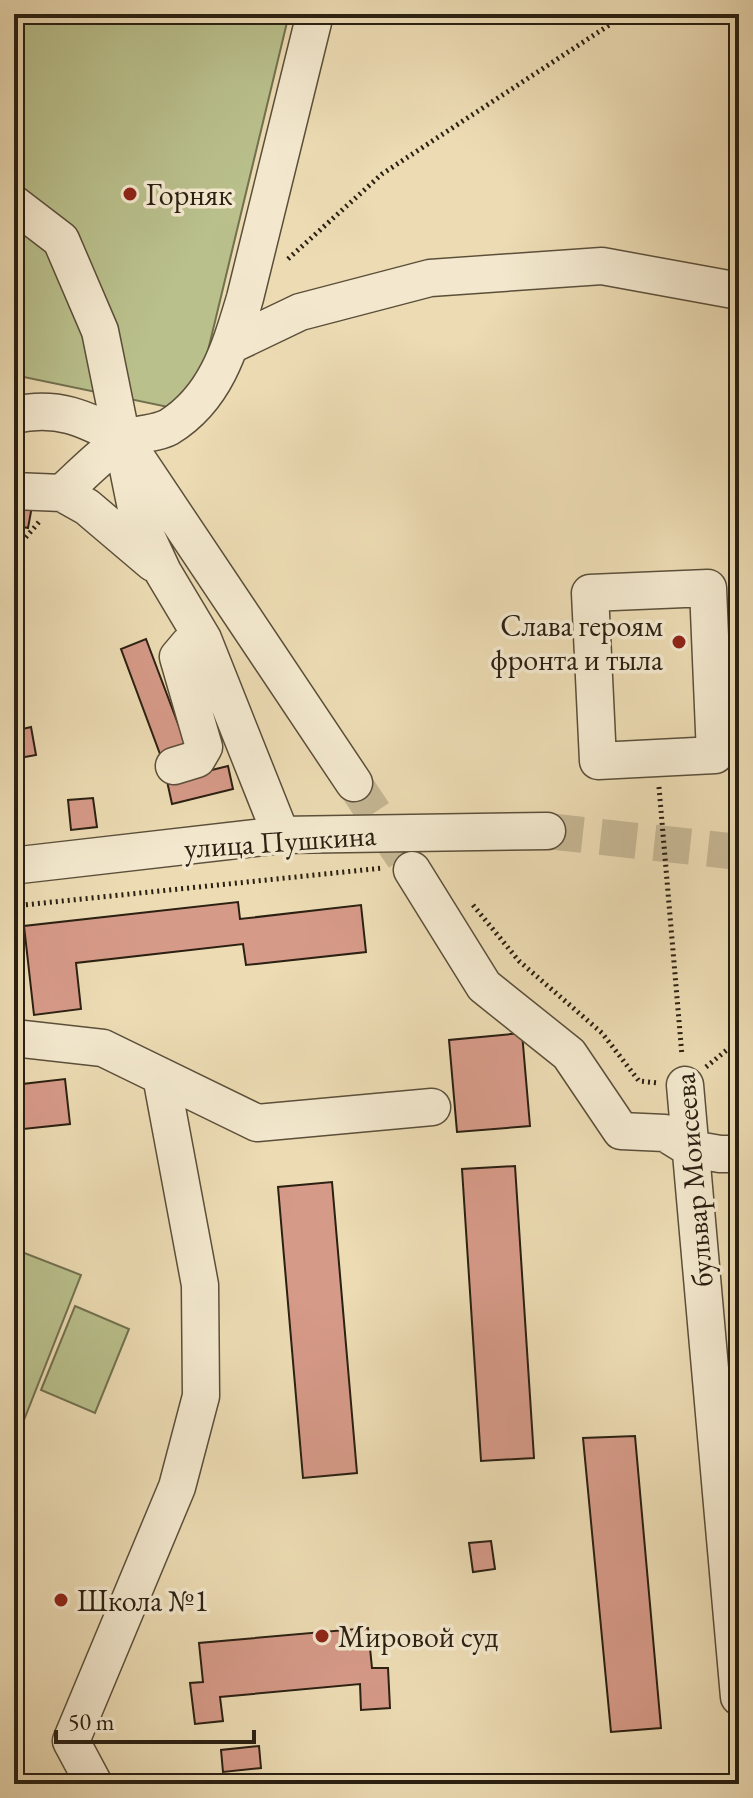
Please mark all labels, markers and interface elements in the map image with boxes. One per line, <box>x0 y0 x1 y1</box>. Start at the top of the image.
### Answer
place label: Горняк <box>146 175 233 214</box>
marker: Горняк <box>121 185 139 203</box>
place label: Слава героям фронта и тыла <box>490 606 663 679</box>
marker: Слава героям фронта и тыла <box>670 633 688 651</box>
street label: улица Пушкина <box>183 815 377 867</box>
street label: бульвар Моисеева <box>664 1071 722 1289</box>
place label: Школа №1 <box>77 1581 209 1620</box>
marker: Школа №1 <box>52 1591 70 1609</box>
place label: Мировой суд <box>338 1617 499 1656</box>
marker: Мировой суд <box>313 1627 331 1645</box>
scale bar <box>56 1694 254 1744</box>
text: 50 m <box>68 1706 115 1737</box>

